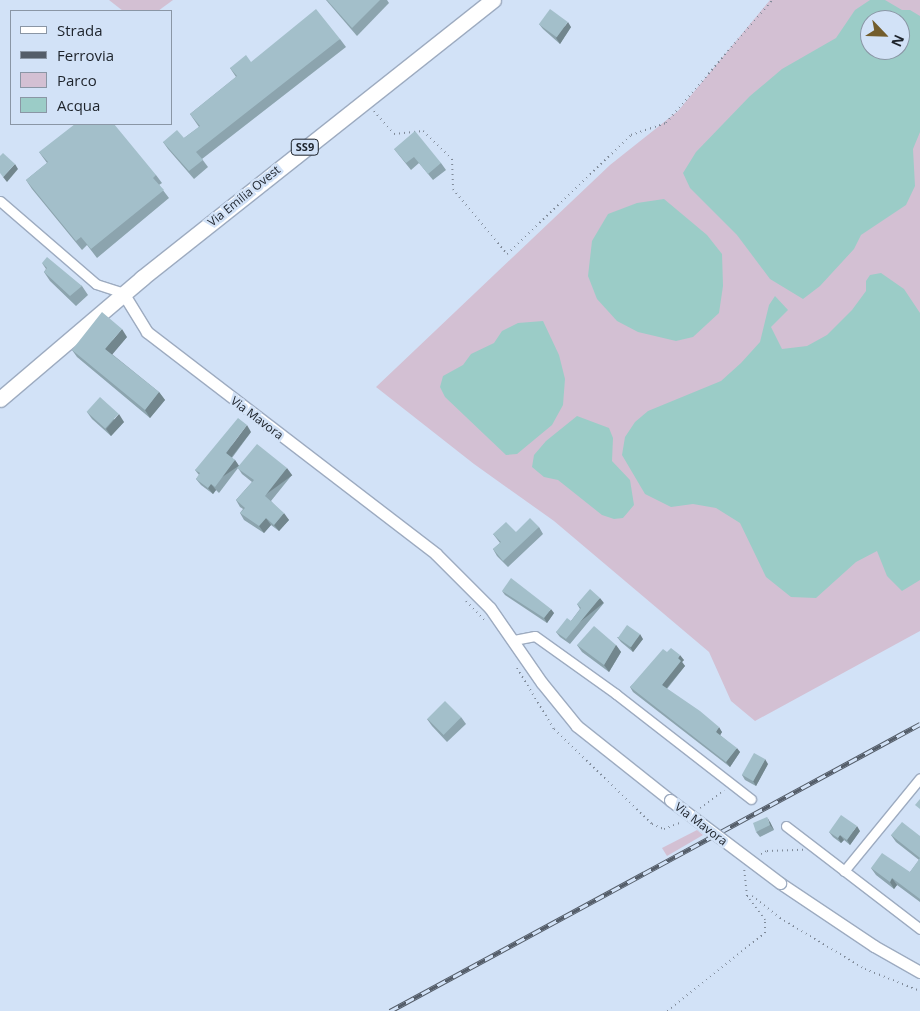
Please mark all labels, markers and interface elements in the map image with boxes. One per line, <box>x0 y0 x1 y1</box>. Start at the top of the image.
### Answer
legend <box>10 10 172 125</box>
north arrow <box>860 10 910 60</box>
text: Strada <box>57 20 103 40</box>
text: N <box>887 32 909 50</box>
text: Ferrovia <box>57 45 114 65</box>
text: Parco <box>57 70 97 90</box>
text: Acqua <box>57 95 100 115</box>
road number: SS9 <box>290 138 320 156</box>
street label: Via Emilia Ovest <box>205 162 283 230</box>
street label: Via Mavora <box>228 394 286 442</box>
street label: Via Mavora <box>672 800 730 848</box>

